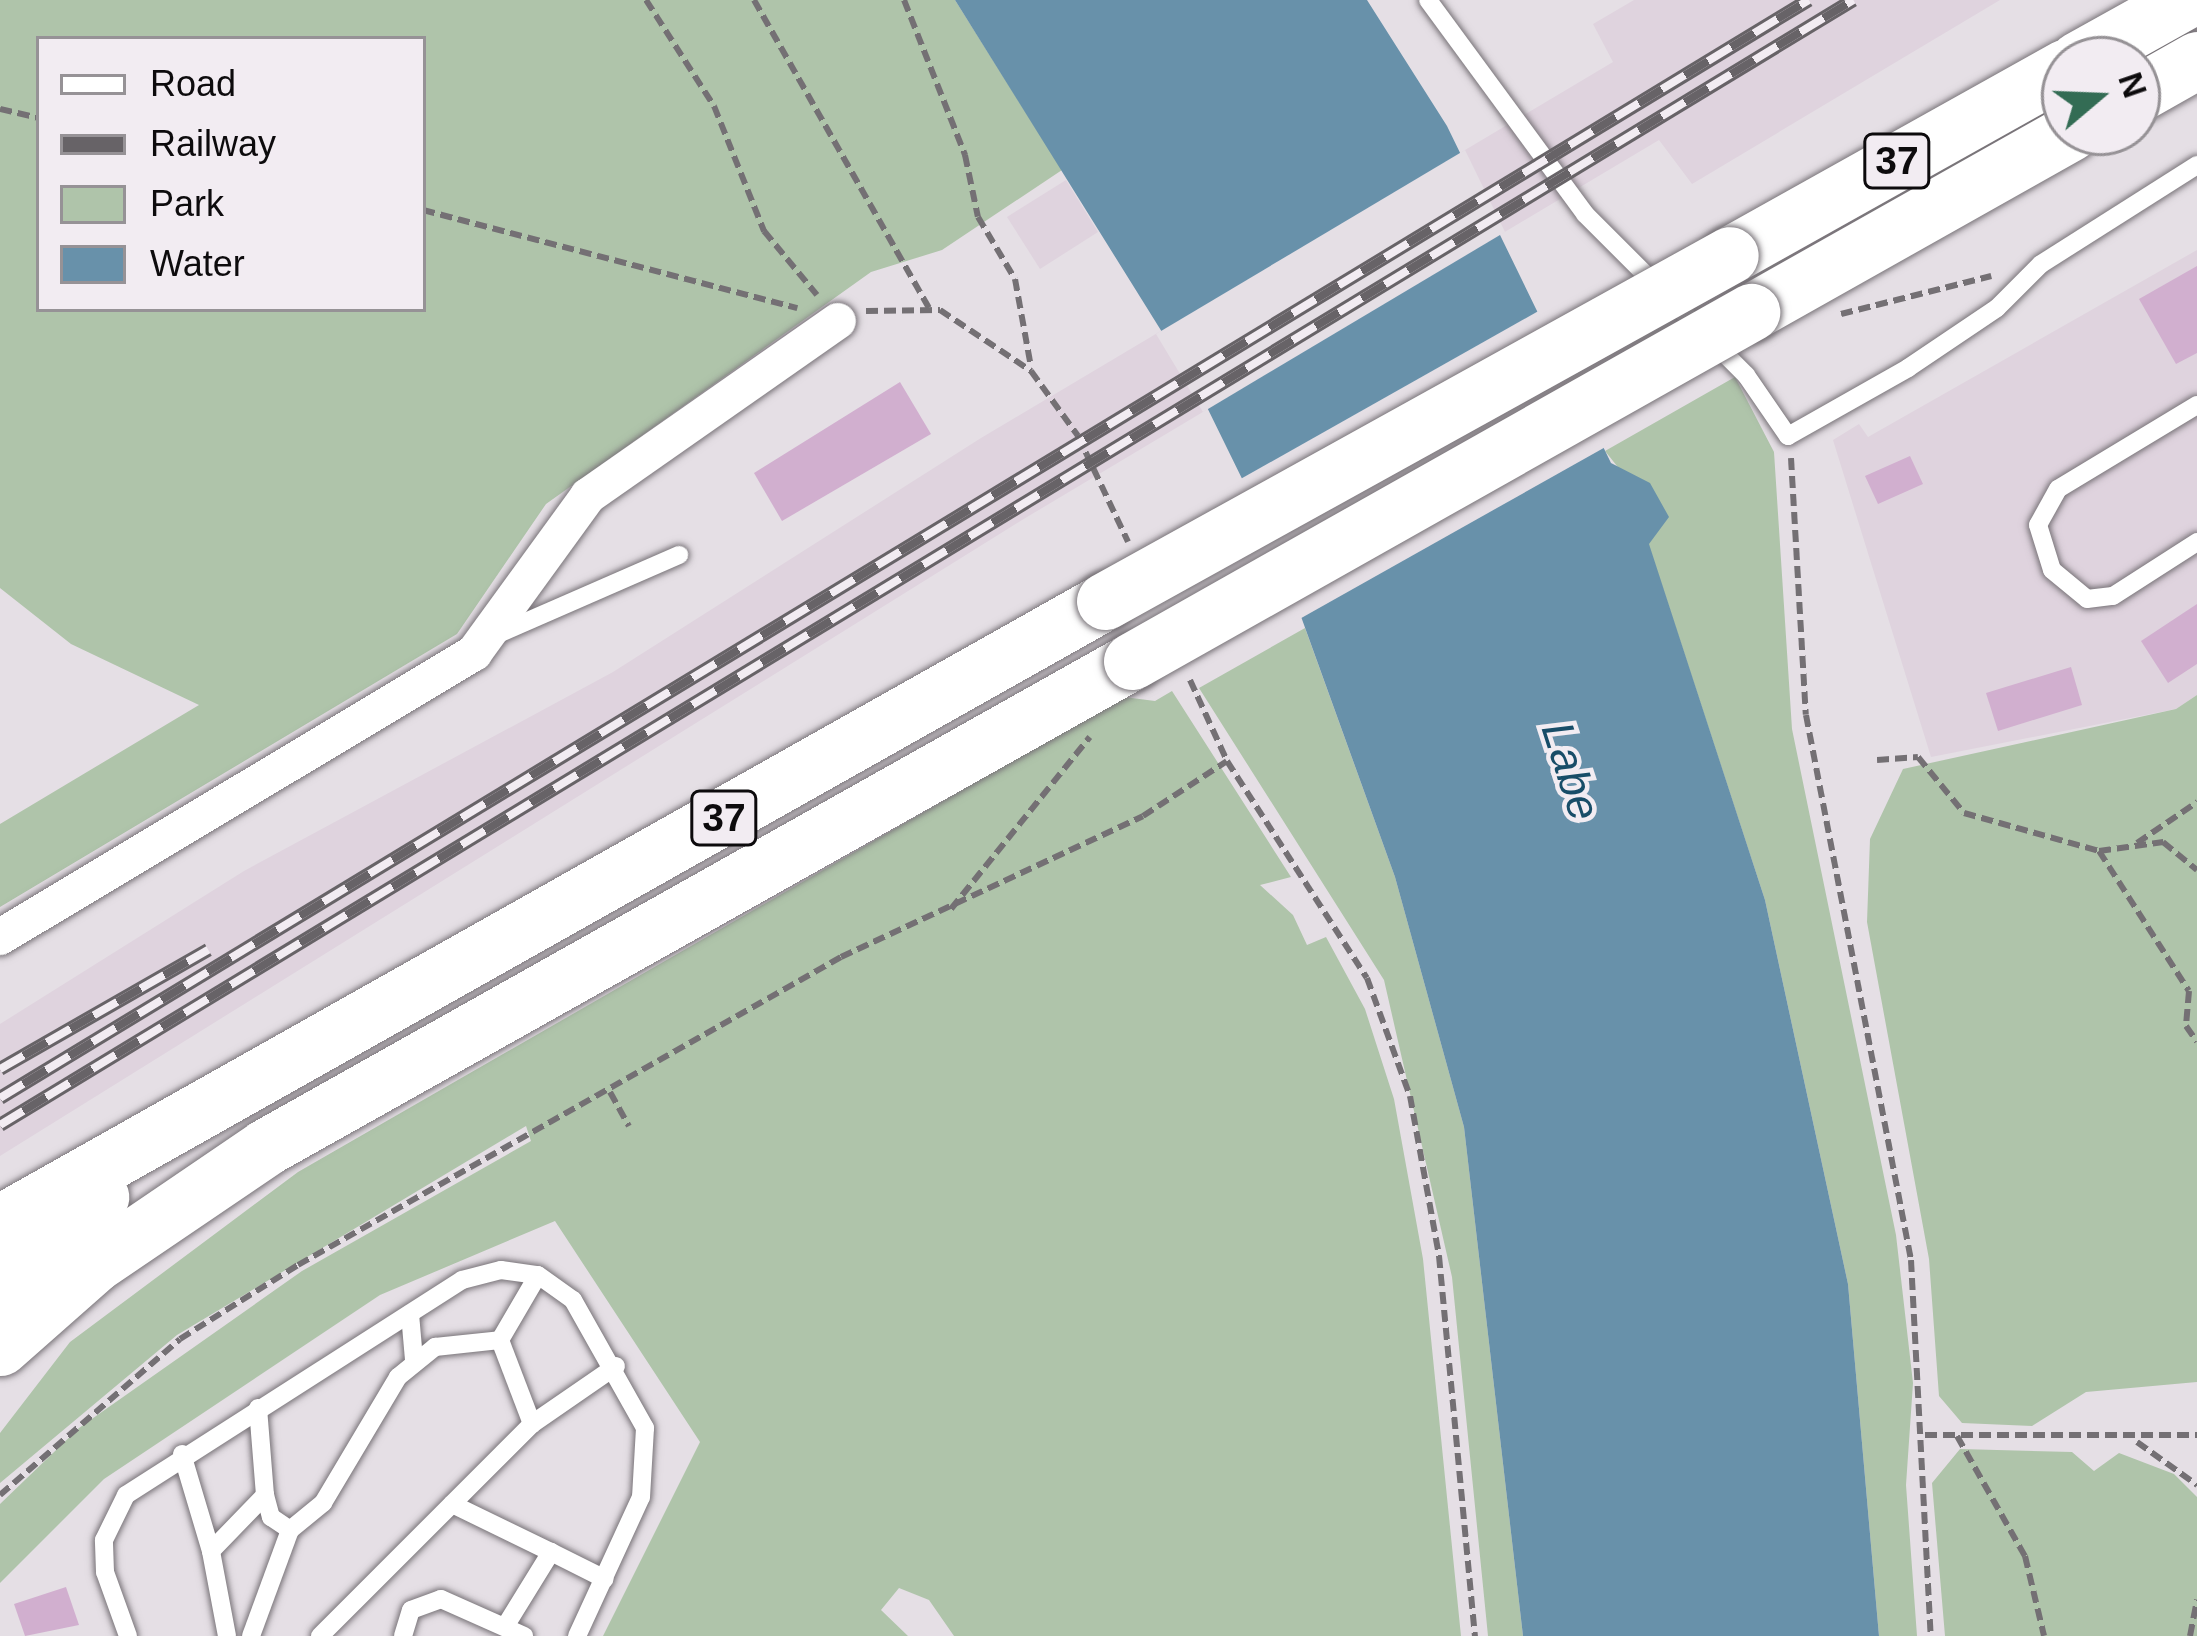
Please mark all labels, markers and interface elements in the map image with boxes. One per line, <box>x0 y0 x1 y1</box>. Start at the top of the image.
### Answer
legend <box>36 36 426 312</box>
north arrow <box>2041 36 2161 156</box>
text: Road <box>150 63 236 104</box>
text: N <box>2111 68 2154 102</box>
text: Railway <box>150 123 276 164</box>
road number: 37 <box>1861 128 1933 194</box>
text: Park <box>150 183 224 224</box>
text: Water <box>150 243 245 284</box>
water label: Labe <box>1530 715 1612 827</box>
road number: 37 <box>688 785 760 851</box>

